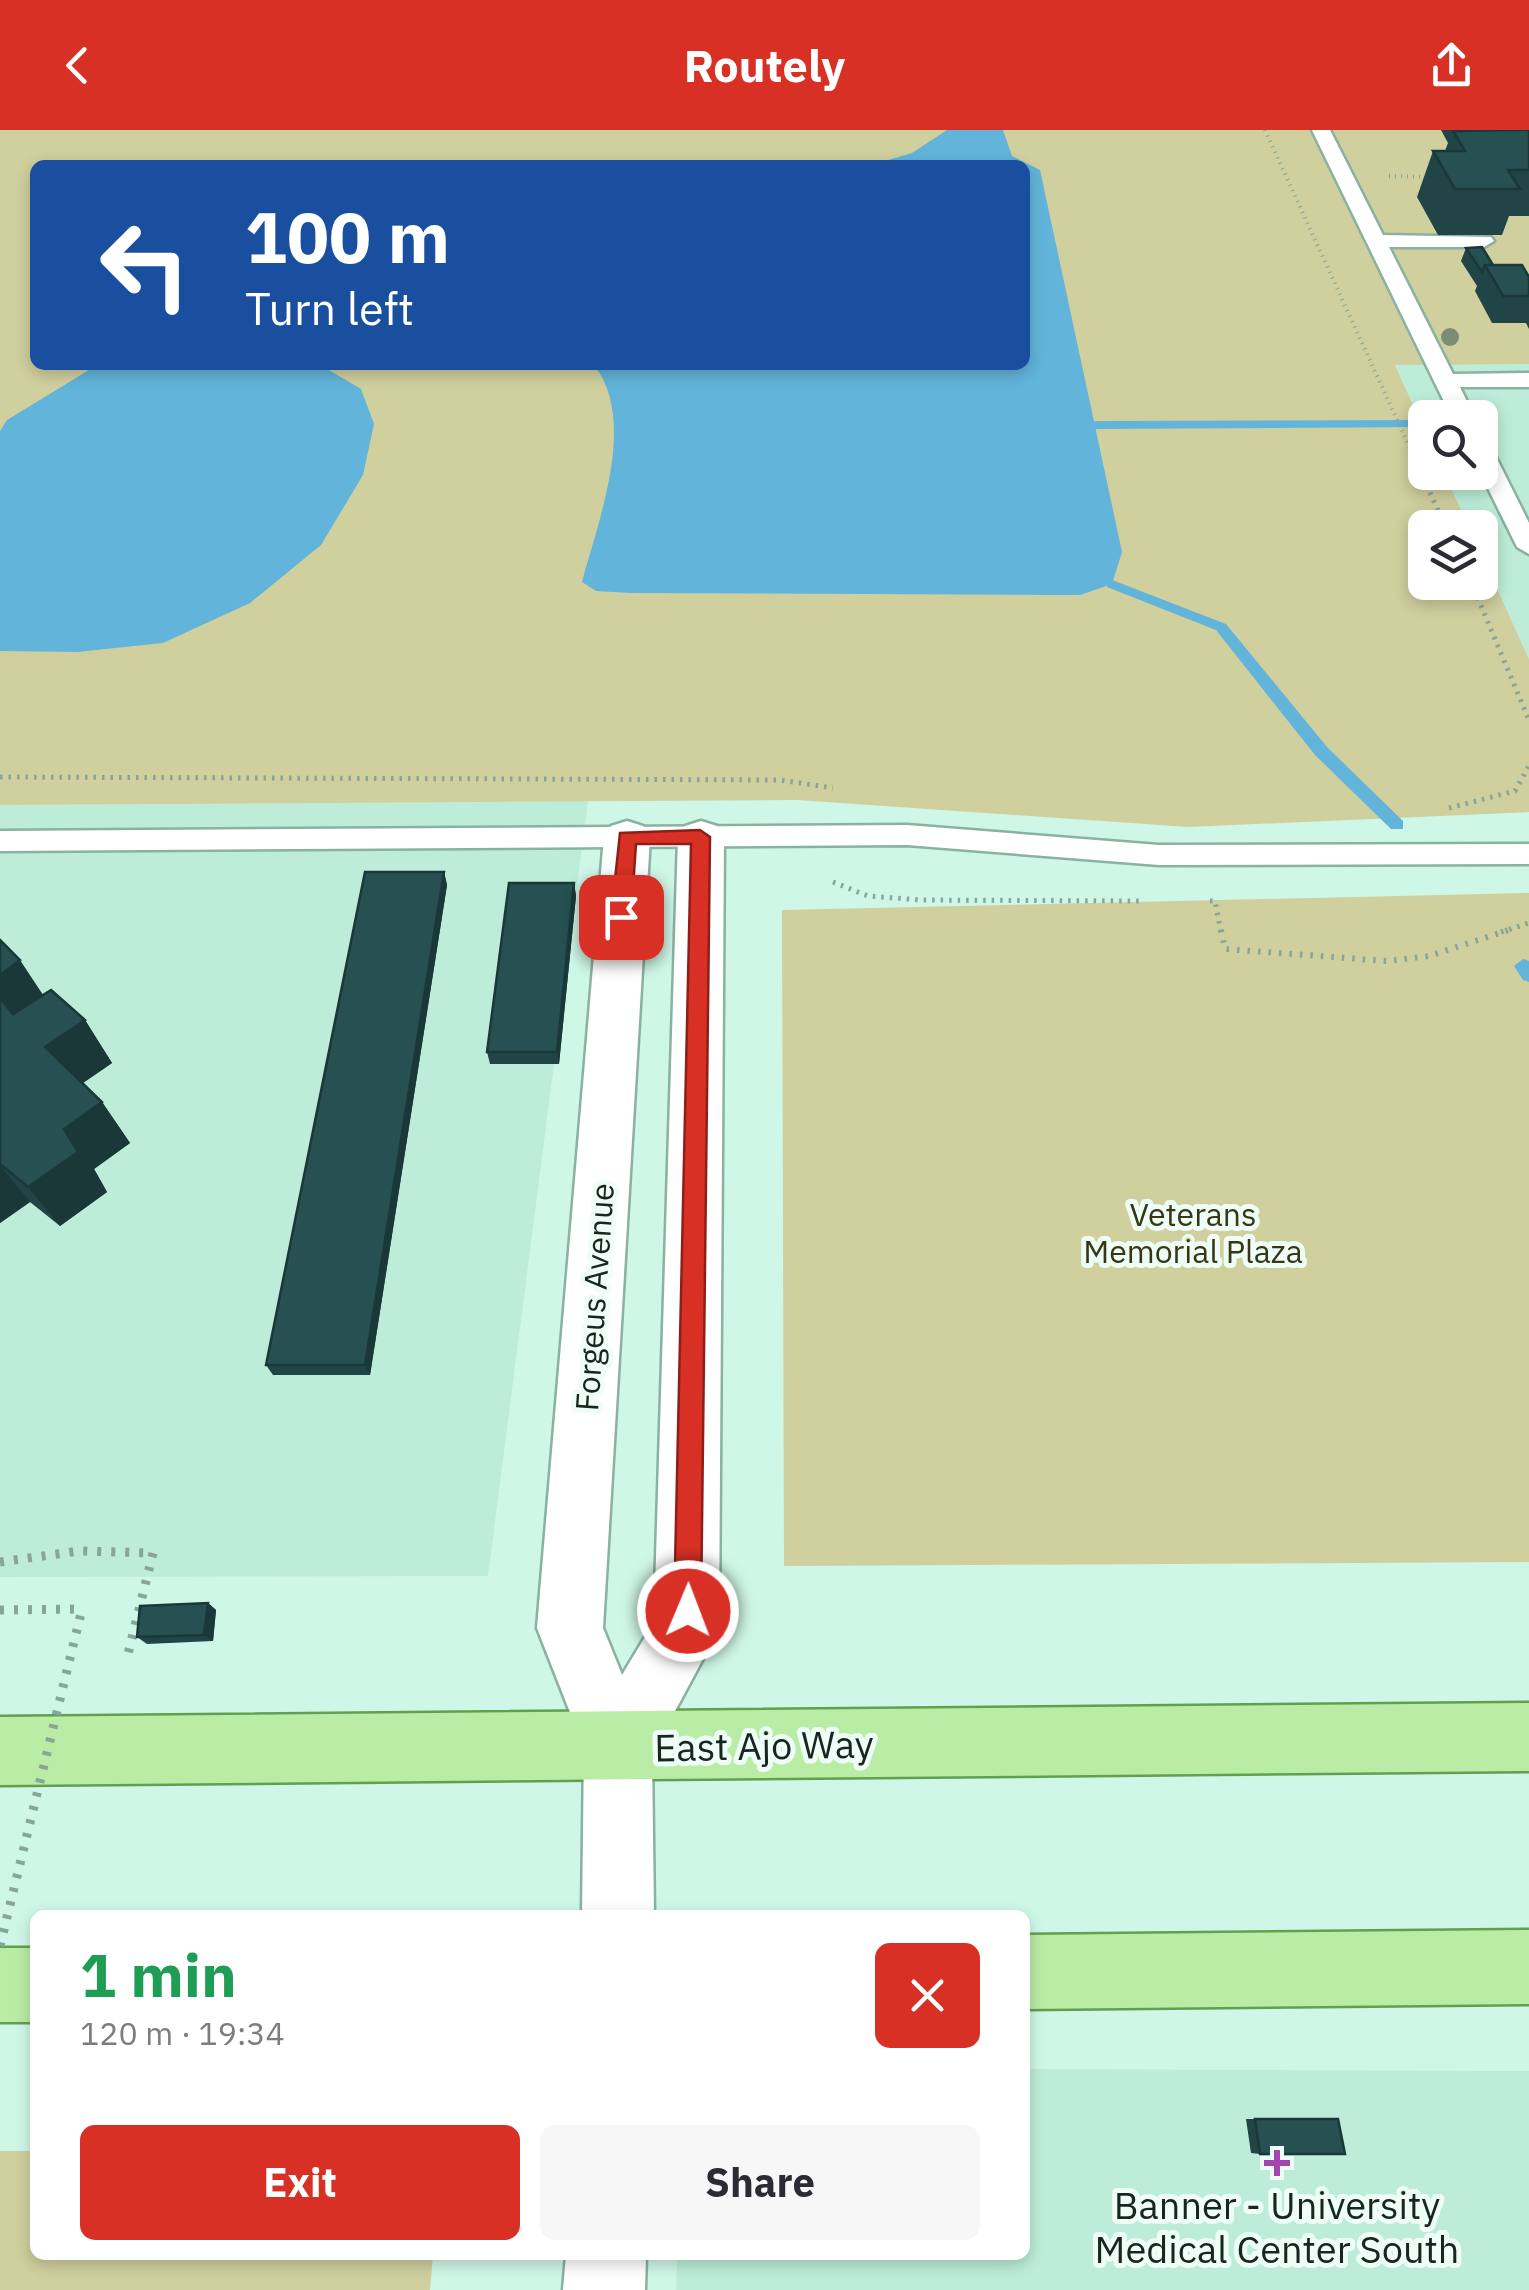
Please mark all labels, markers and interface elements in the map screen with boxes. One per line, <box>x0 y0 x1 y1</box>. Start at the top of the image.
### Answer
text: Routely <box>684 36 845 94</box>
icon: back <box>50 38 105 93</box>
icon: share <box>1424 38 1479 93</box>
text: 100 m <box>245 191 450 282</box>
icon: left <box>80 200 210 330</box>
text: Turn left <box>245 279 414 337</box>
map controls <box>1408 400 1498 600</box>
button: search <box>1408 400 1498 490</box>
button: layers <box>1408 510 1498 600</box>
pin <box>579 875 664 960</box>
icon: arrive <box>594 890 649 945</box>
street label: Forgeus Avenue <box>565 1182 623 1412</box>
park label: Veterans Memorial Plaza <box>1083 1193 1303 1272</box>
position arrow <box>636 1559 740 1663</box>
street label: East Ajo Way <box>654 1719 874 1771</box>
text: 1 min <box>80 1935 237 2014</box>
button: close <box>875 1943 980 2048</box>
text: 120 m · 19:34 <box>80 2012 285 2054</box>
button: Exit <box>80 2125 520 2240</box>
button: Share <box>540 2125 980 2240</box>
marker: Banner - University Medical Center South <box>1264 2150 1290 2176</box>
place label: Banner - University Medical Center South <box>1095 2180 1459 2273</box>

